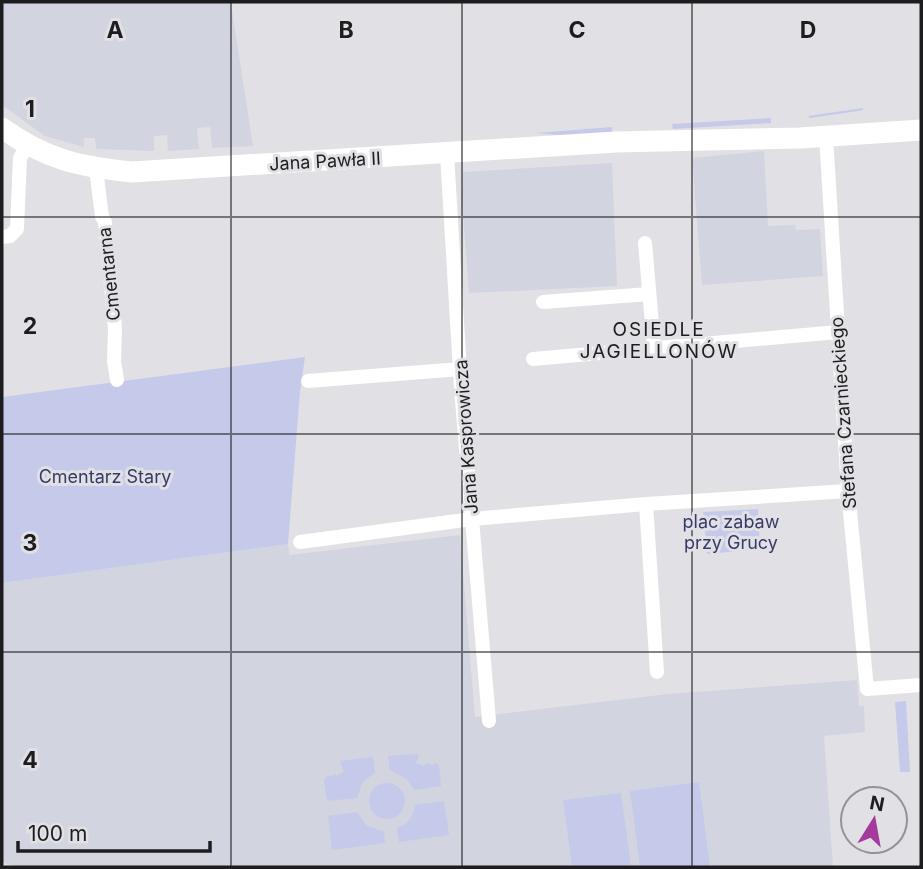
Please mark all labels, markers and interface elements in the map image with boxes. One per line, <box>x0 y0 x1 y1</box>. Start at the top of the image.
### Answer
text: A <box>106 16 124 44</box>
text: B <box>338 16 354 44</box>
text: C <box>568 16 586 44</box>
text: D <box>800 16 816 44</box>
text: 1 <box>25 95 35 123</box>
street label: Jana Pawła II <box>269 148 381 174</box>
street label: Cmentarna <box>94 226 124 322</box>
text: 2 <box>23 312 37 340</box>
street label: Stefana Czarnieckiego <box>826 316 860 510</box>
district label: OSIEDLE JAGIELLONÓW <box>580 318 738 363</box>
street label: Jana Kasprowicza <box>450 359 482 515</box>
park label: Cmentarz Stary <box>39 466 171 487</box>
park label: plac zabaw przy Grucy <box>683 511 780 553</box>
text: 3 <box>23 529 37 557</box>
text: 4 <box>22 746 38 774</box>
north arrow <box>839 785 909 855</box>
text: N <box>868 791 886 816</box>
scale bar <box>18 810 210 854</box>
text: 100 m <box>28 821 87 846</box>

